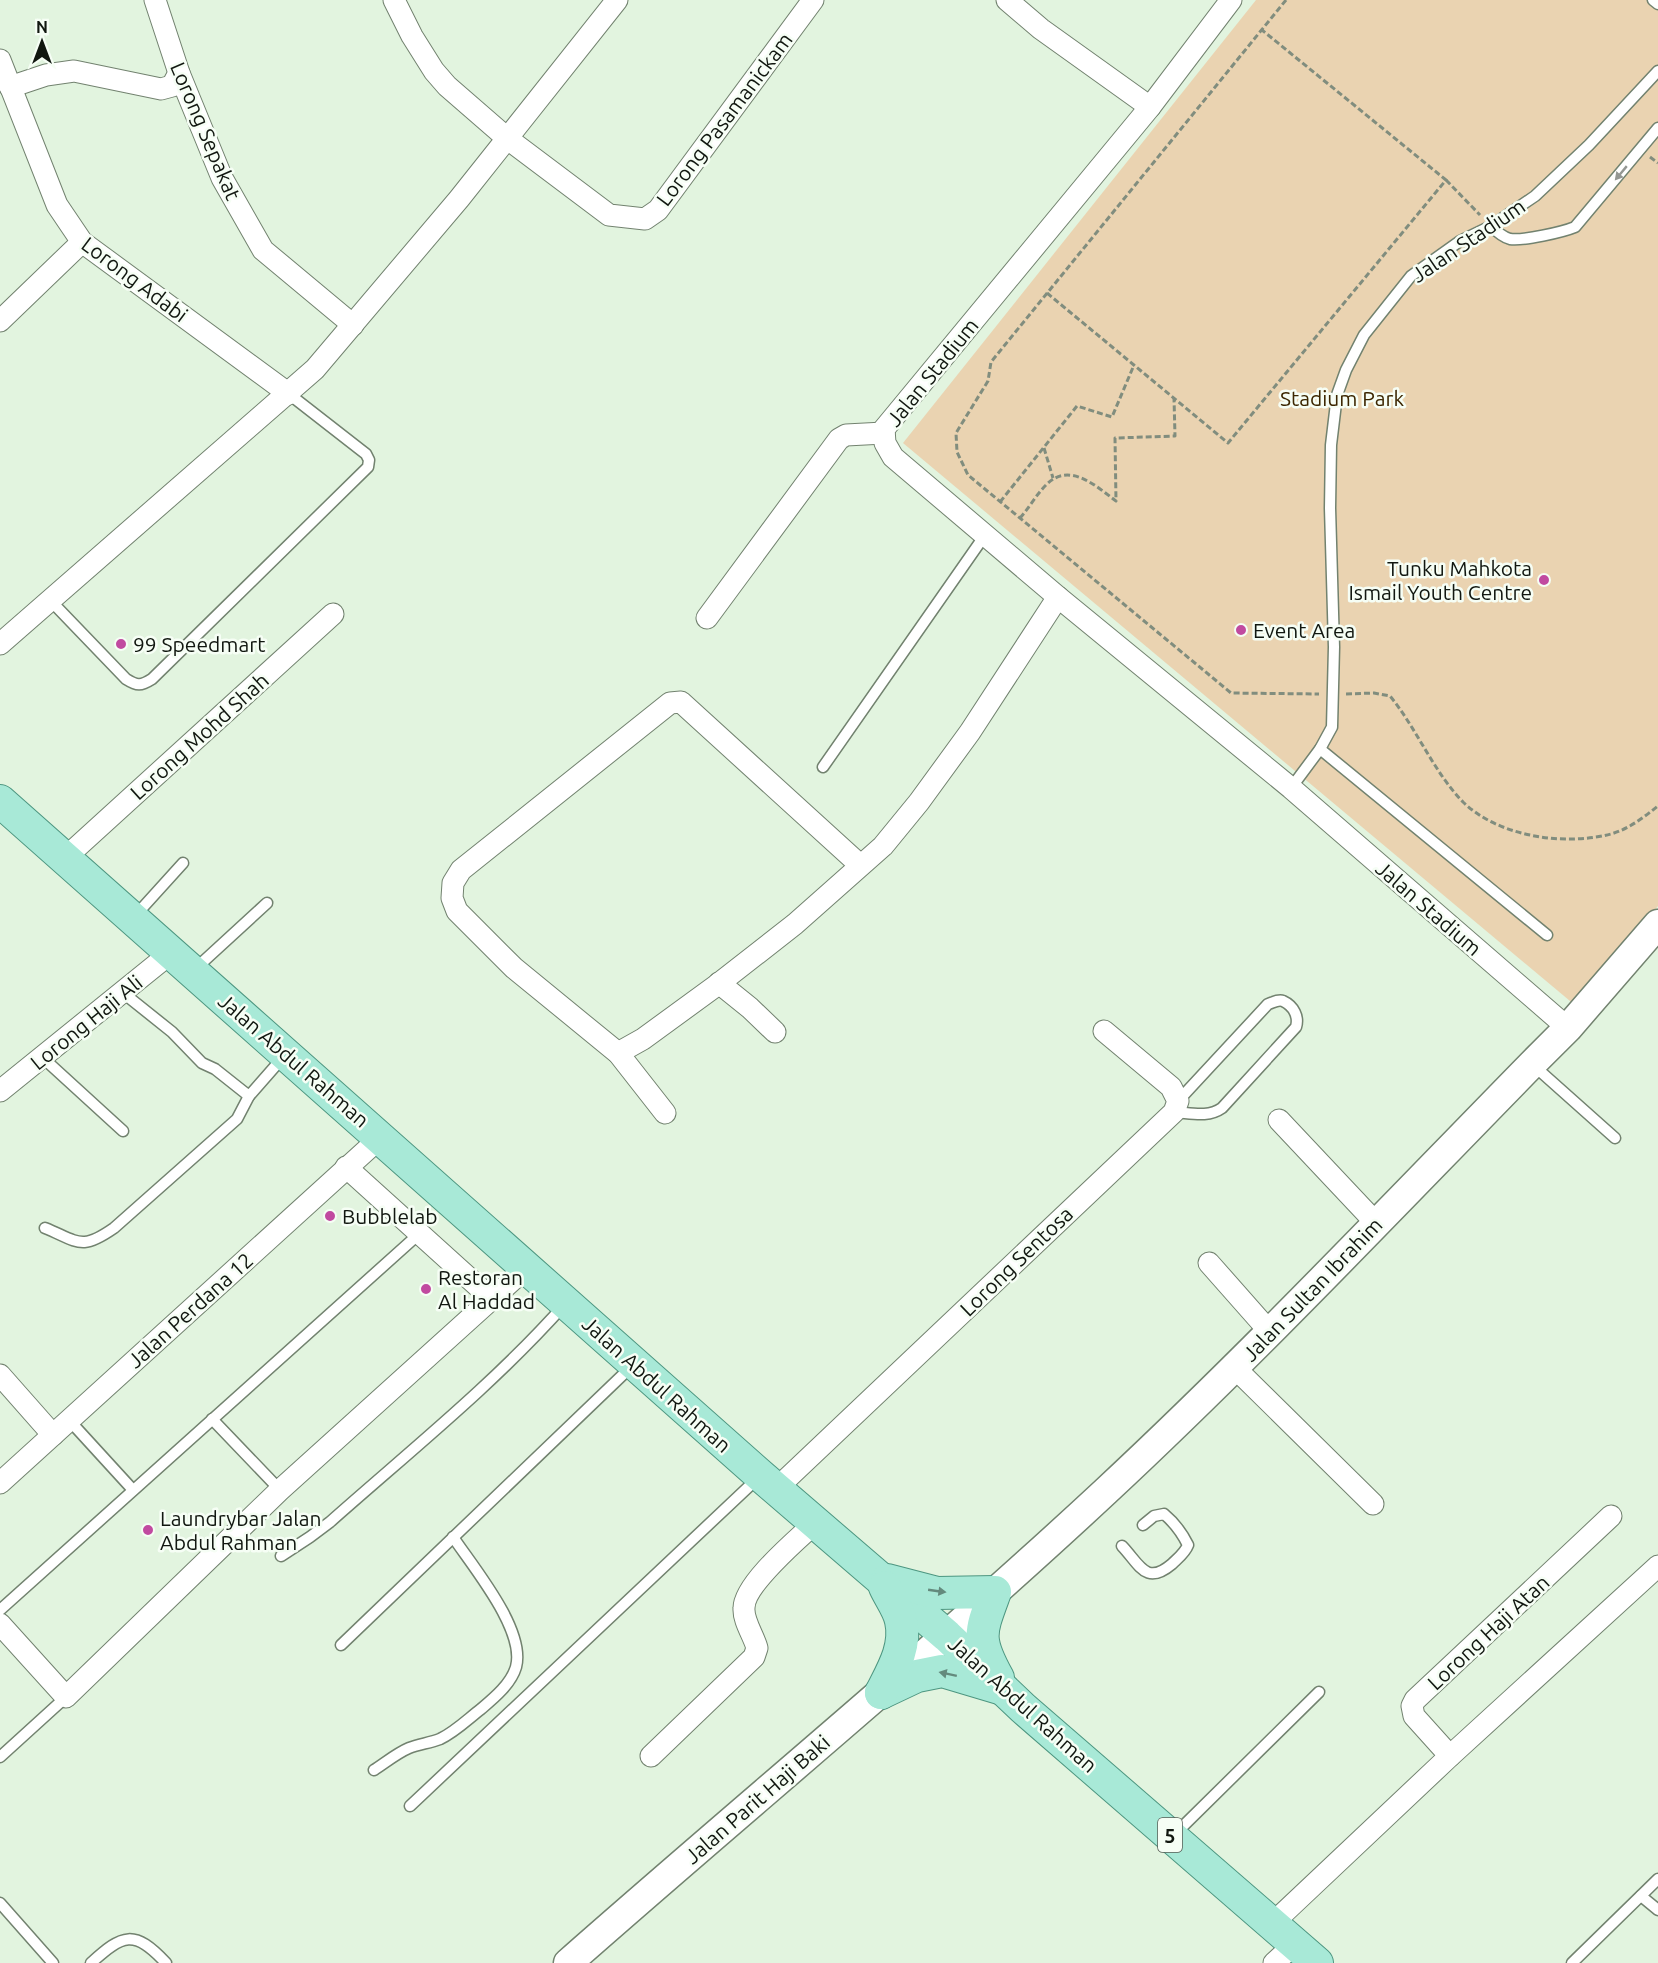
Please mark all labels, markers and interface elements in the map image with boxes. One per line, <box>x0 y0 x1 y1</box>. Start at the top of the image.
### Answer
north arrow <box>12 12 72 72</box>
text: N <box>36 18 48 36</box>
street label: Lorong Pasamanickam <box>651 28 797 210</box>
street label: Lorong Sepakat <box>166 58 246 204</box>
one-way arrow <box>1614 165 1627 181</box>
street label: Jalan Stadium <box>1407 193 1529 287</box>
street label: Lorong Adabi <box>77 231 193 327</box>
street label: Jalan Stadium <box>881 313 983 431</box>
park label: Stadium Park <box>1280 386 1404 410</box>
place label: Tunku Mahkota Ismail Youth Centre <box>1348 556 1532 604</box>
marker: Tunku Mahkota Ismail Youth Centre <box>1537 573 1551 587</box>
place label: Event Area <box>1253 618 1355 642</box>
marker: Event Area <box>1234 623 1248 637</box>
place label: 99 Speedmart <box>133 632 265 656</box>
marker: 99 Speedmart <box>114 637 128 651</box>
street label: Lorong Mohd Shah <box>125 668 273 804</box>
street label: Jalan Stadium <box>1371 856 1487 960</box>
street label: Lorong Haji Ali <box>25 970 147 1074</box>
street label: Jalan Abdul Rahman <box>214 988 374 1132</box>
street label: Lorong Sentosa <box>955 1201 1077 1321</box>
place label: Bubblelab <box>342 1204 438 1228</box>
marker: Bubblelab <box>323 1209 337 1223</box>
street label: Jalan Sultan Ibrahim <box>1237 1212 1387 1366</box>
street label: Jalan Perdana 12 <box>122 1247 258 1373</box>
place label: Restoran Al Haddad <box>438 1265 535 1313</box>
marker: Restoran Al Haddad <box>419 1282 433 1296</box>
street label: Jalan Abdul Rahman <box>578 1311 736 1457</box>
place label: Laundrybar Jalan Abdul Rahman <box>160 1506 322 1554</box>
marker: Laundrybar Jalan Abdul Rahman <box>141 1523 155 1537</box>
street label: Lorong Haji Atan <box>1422 1570 1554 1694</box>
one-way arrow <box>928 1587 947 1596</box>
street label: Jalan Abdul Rahman <box>944 1631 1102 1777</box>
one-way arrow <box>939 1668 957 1678</box>
street label: Jalan Parit Haji Baki <box>680 1730 834 1868</box>
road number: 5 <box>1158 1818 1182 1852</box>

